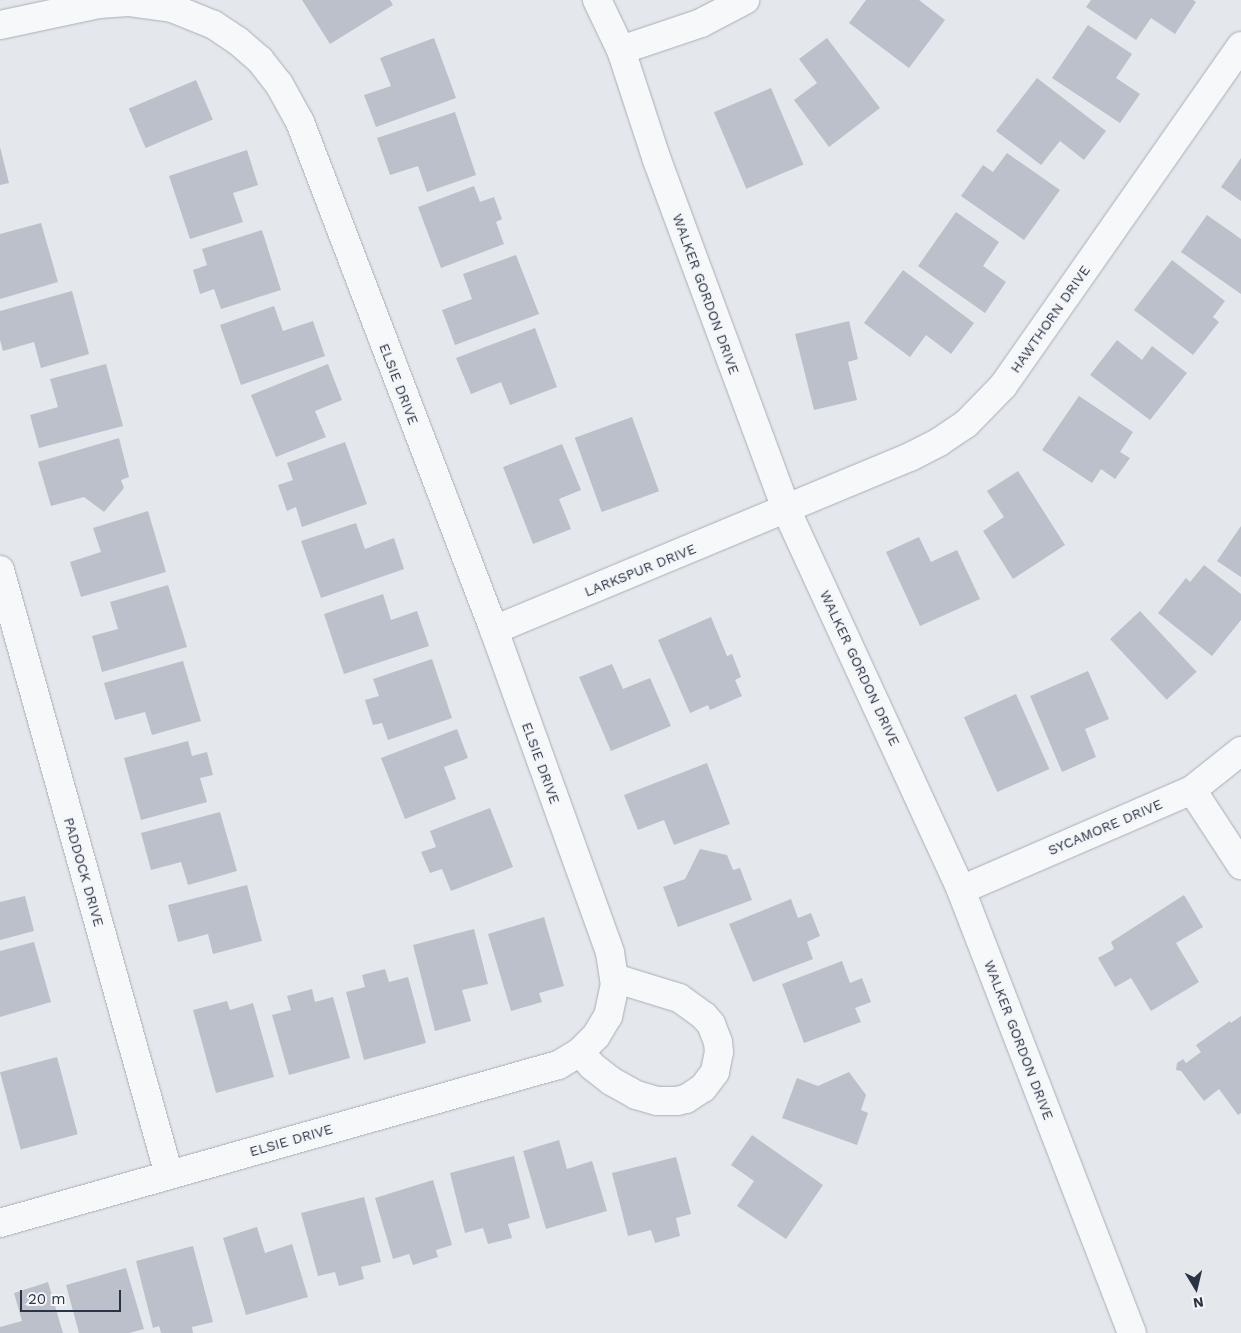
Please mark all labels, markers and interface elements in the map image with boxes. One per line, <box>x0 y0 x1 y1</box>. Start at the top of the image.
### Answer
street label: WALKER GORDON DRIVE <box>669 211 743 377</box>
street label: HAWTHORN DRIVE <box>1007 262 1093 376</box>
street label: ELSIE DRIVE <box>376 341 422 427</box>
street label: LARKSPUR DRIVE <box>582 540 698 600</box>
street label: WALKER GORDON DRIVE <box>817 588 903 748</box>
street label: ELSIE DRIVE <box>518 720 564 806</box>
street label: SYCAMORE DRIVE <box>1045 795 1165 859</box>
street label: PADDOCK DRIVE <box>60 815 108 929</box>
street label: WALKER GORDON DRIVE <box>981 958 1057 1122</box>
street label: ELSIE DRIVE <box>248 1120 334 1160</box>
north arrow <box>1171 1263 1221 1313</box>
scale bar <box>22 1280 124 1312</box>
text: 20 m <box>28 1290 66 1308</box>
text: N <box>1192 1294 1205 1312</box>

